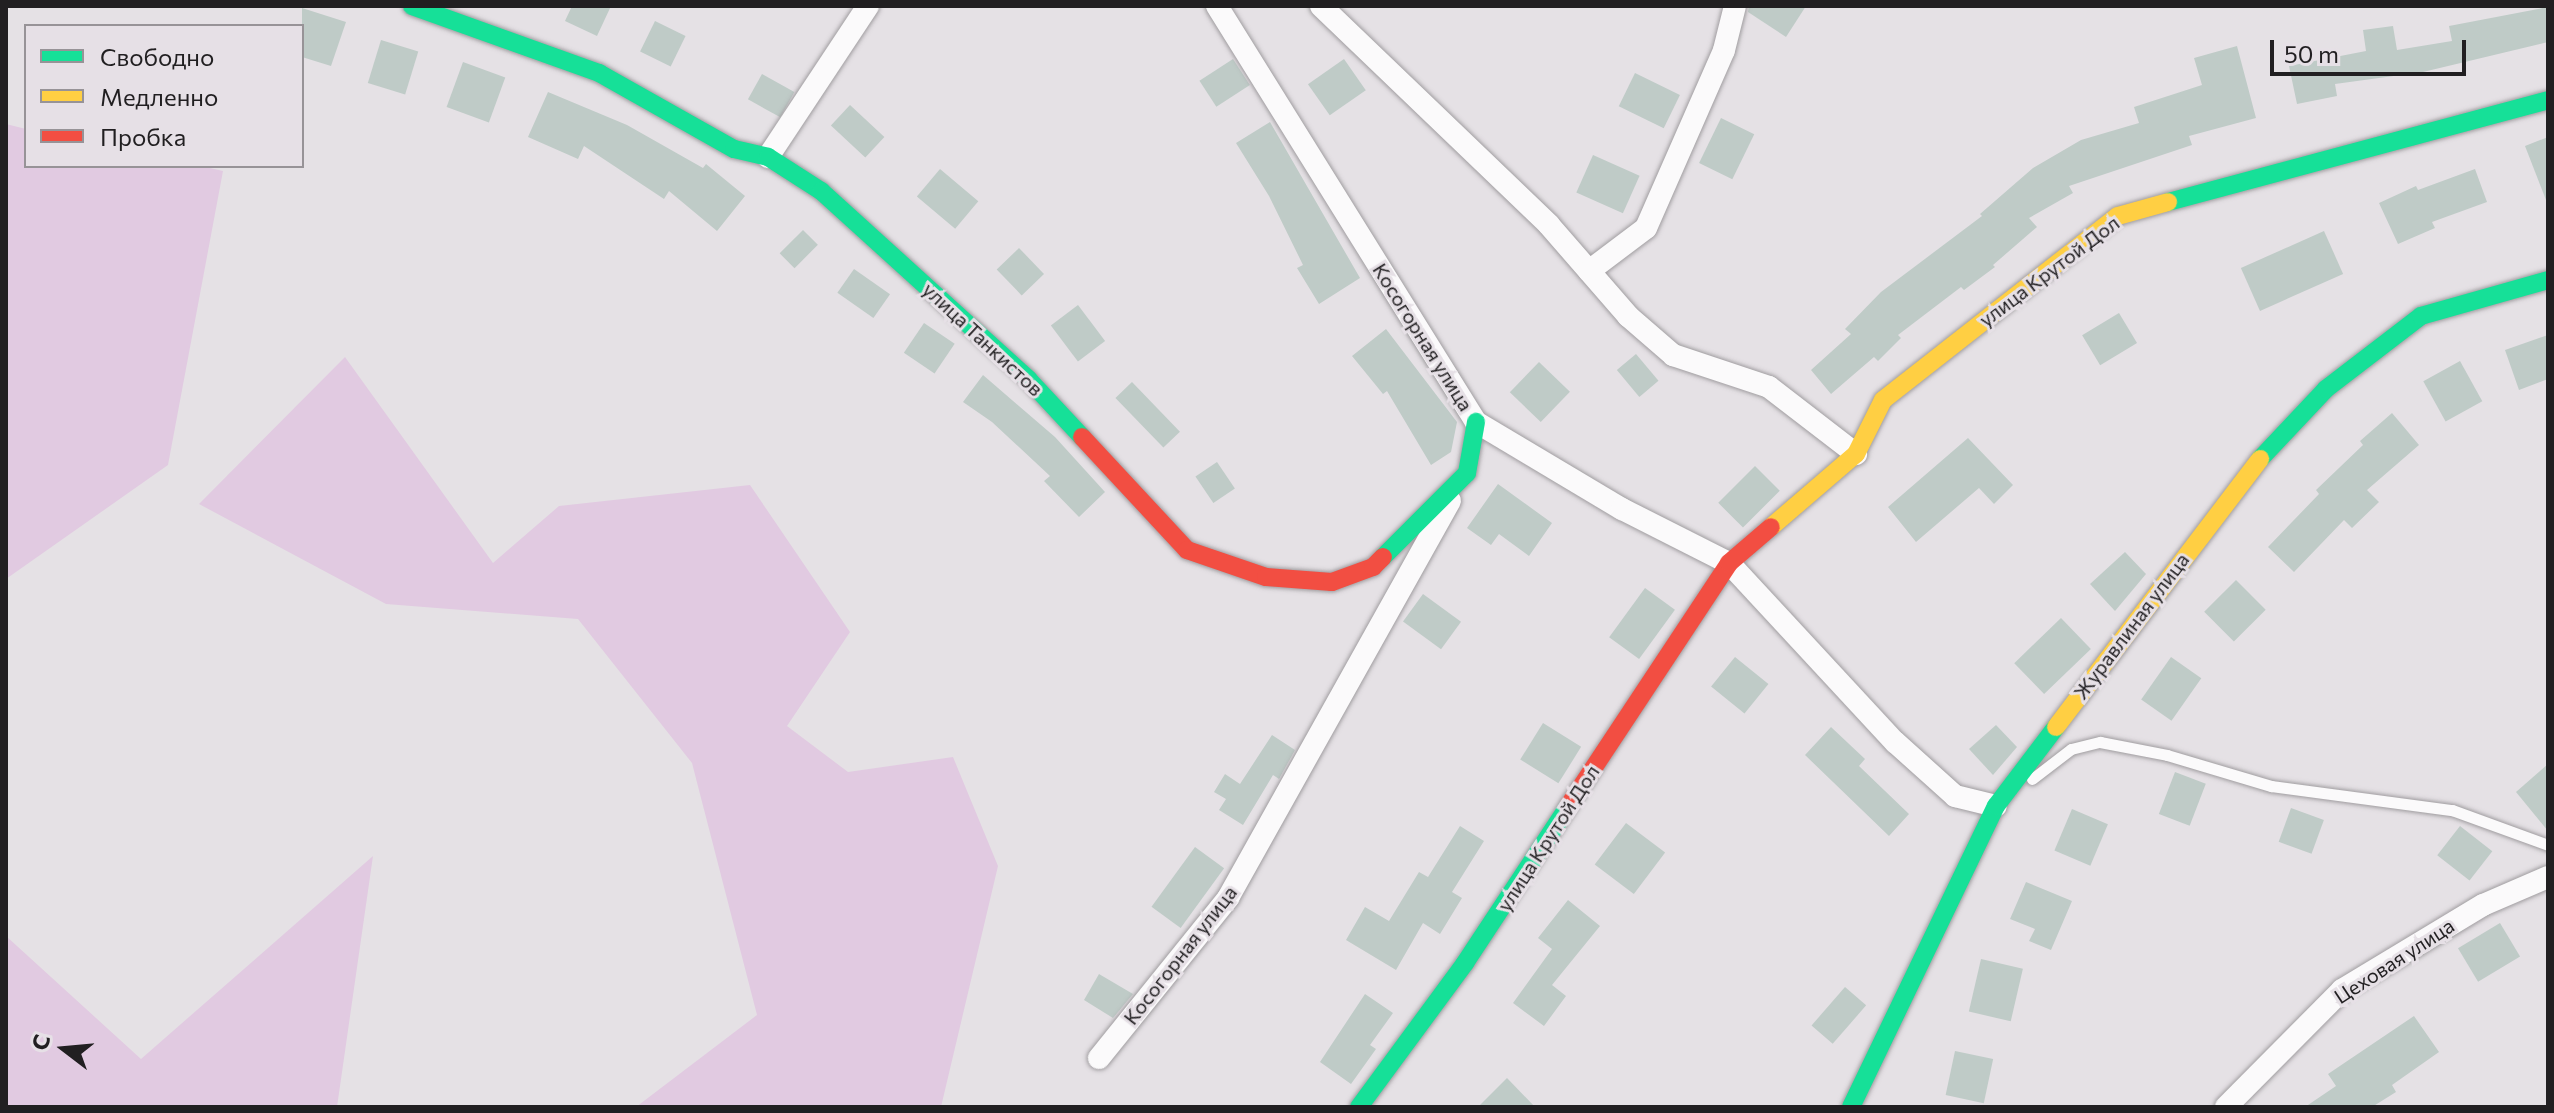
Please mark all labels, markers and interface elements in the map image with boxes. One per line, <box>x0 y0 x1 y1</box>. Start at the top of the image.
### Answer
legend <box>24 24 304 168</box>
scale bar <box>2274 24 2470 74</box>
text: 50 m <box>2284 39 2339 68</box>
text: Свободно <box>100 42 214 71</box>
text: Медленно <box>100 82 218 111</box>
text: Пробка <box>100 122 186 151</box>
street label: улица Крутой Дол <box>1974 210 2124 332</box>
street label: Косогорная улица <box>1368 259 1478 415</box>
street label: улица Танкистов <box>918 277 1048 401</box>
street label: Журавлиная улица <box>2068 548 2194 704</box>
street label: улица Крутой Дол <box>1492 760 1604 916</box>
street label: Косогорная улица <box>1118 881 1242 1029</box>
street label: Цеховая улица <box>2330 913 2458 1009</box>
north arrow <box>24 1009 104 1089</box>
text: С <box>25 1031 55 1053</box>

